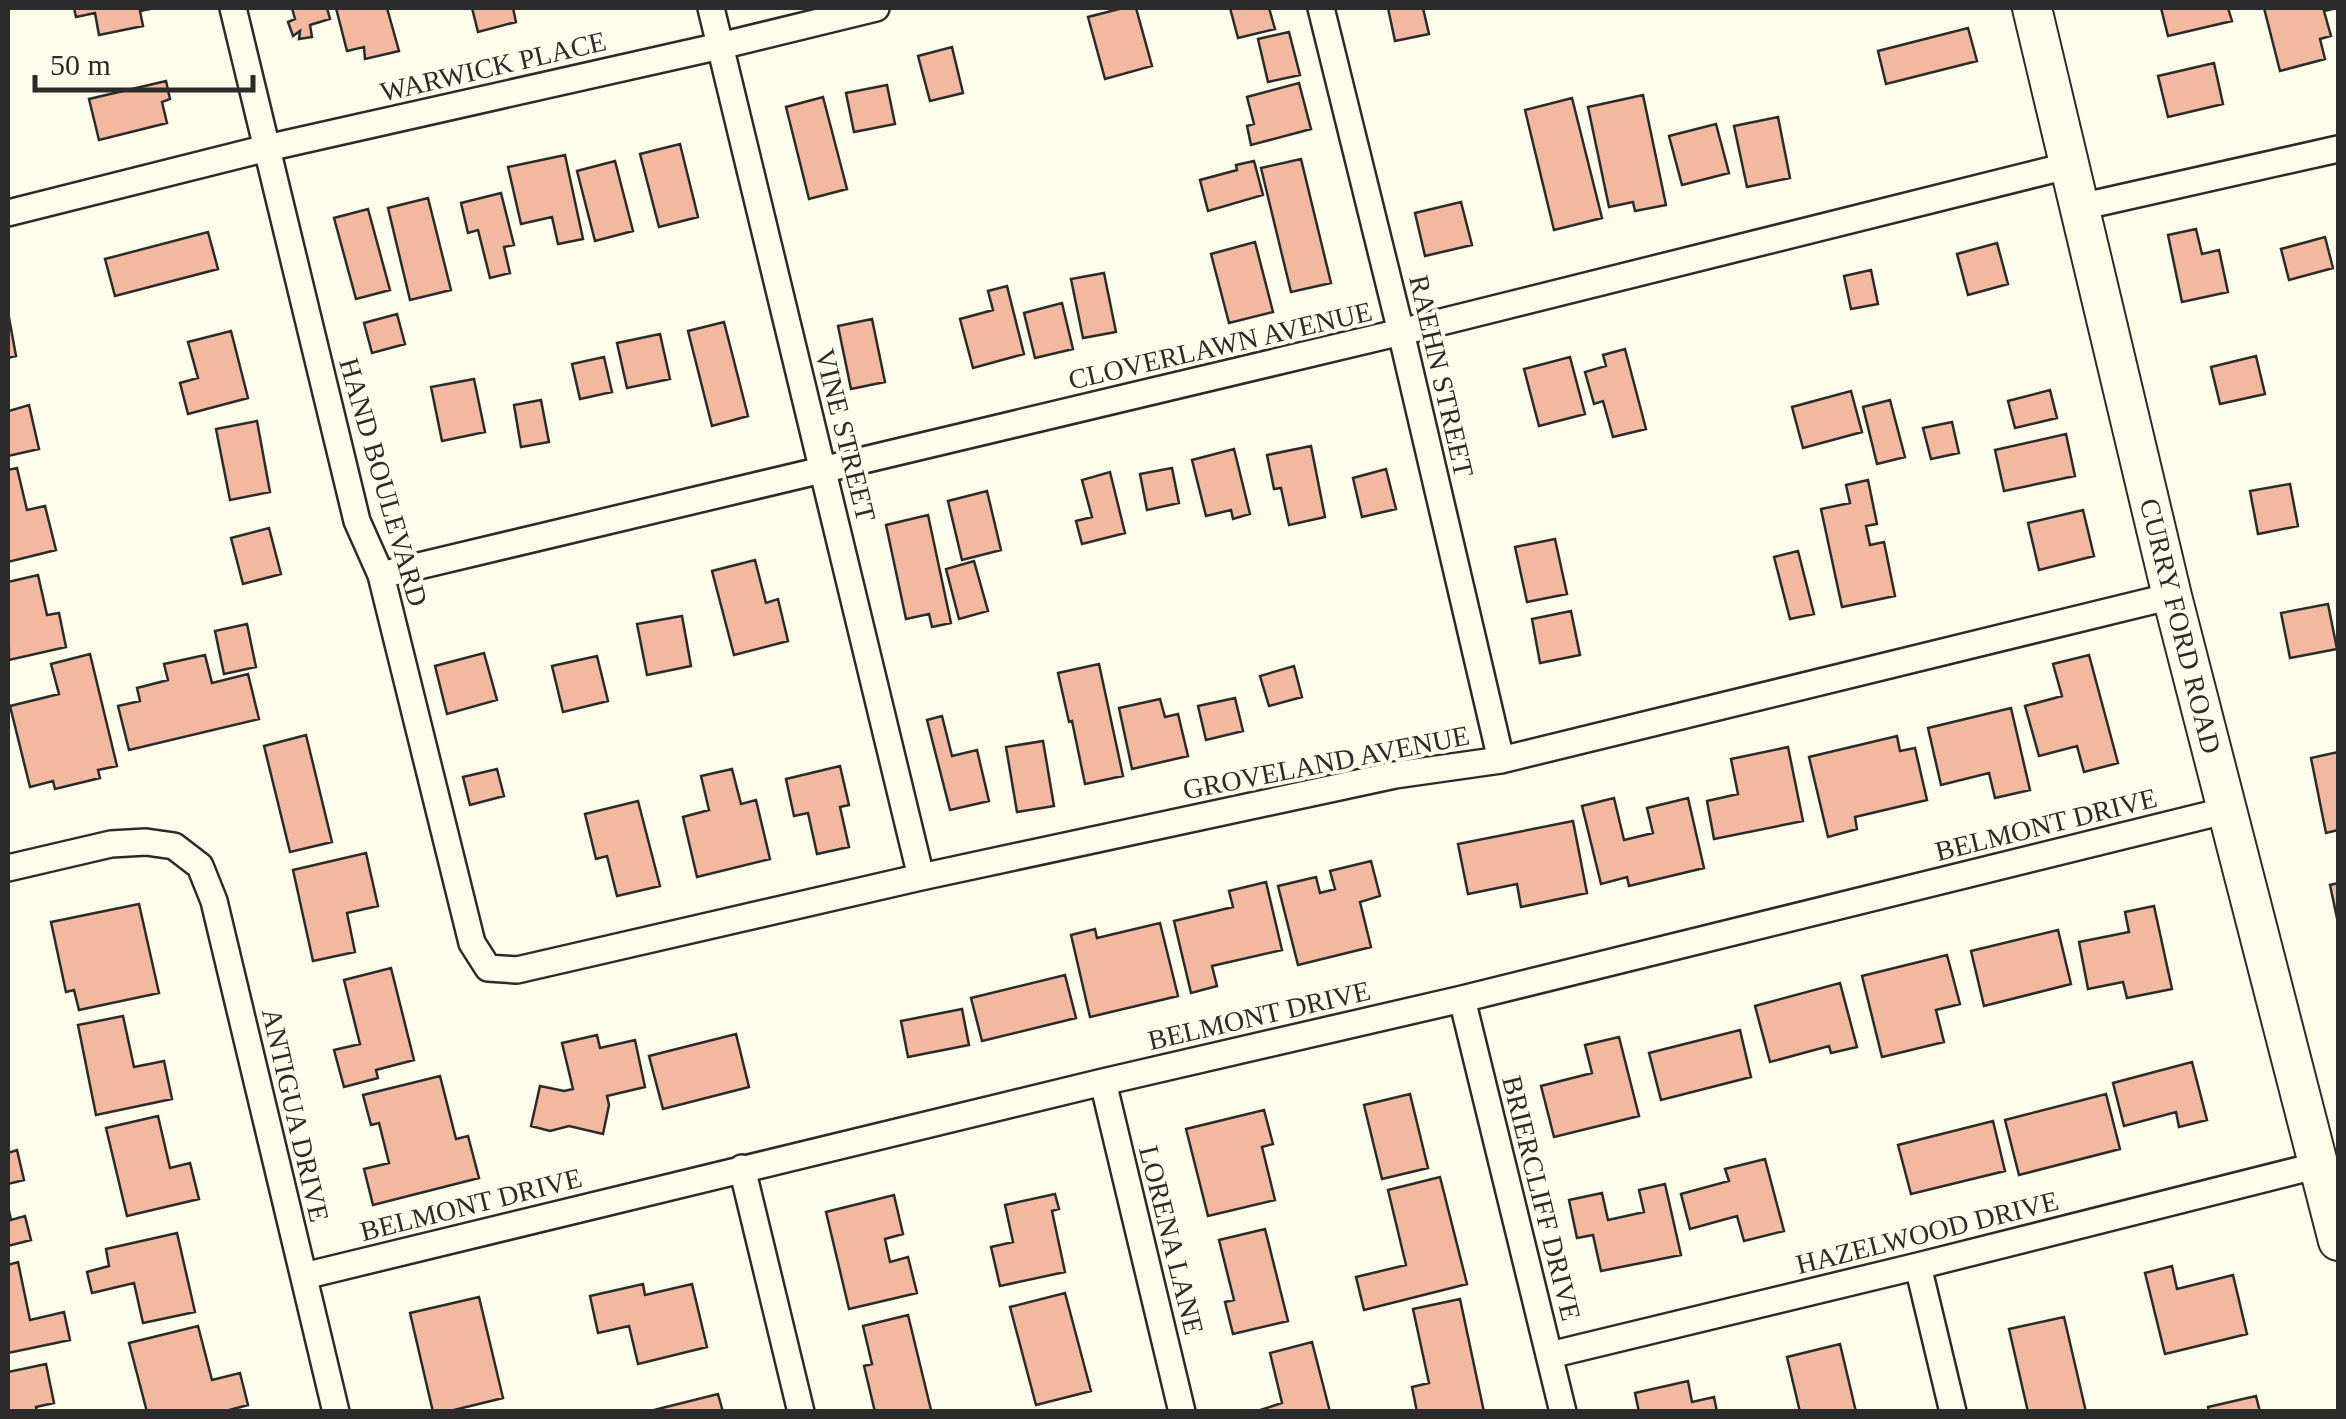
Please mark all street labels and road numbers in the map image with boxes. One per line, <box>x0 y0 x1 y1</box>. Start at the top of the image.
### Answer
street label: WARWICK PLACE <box>377 25 609 108</box>
street label: RAEHN STREET <box>1403 272 1480 480</box>
street label: CLOVERLAWN AVENUE <box>1065 295 1375 396</box>
street label: VINE STREET <box>809 346 882 525</box>
street label: HAND BOULEVARD <box>333 354 434 610</box>
street label: CURRY FORD ROAD <box>2134 495 2227 757</box>
street label: GROVELAND AVENUE <box>1180 719 1472 805</box>
street label: BELMONT DRIVE <box>1932 782 2160 867</box>
street label: BELMONT DRIVE <box>1145 975 1373 1056</box>
street label: ANTIGUA DRIVE <box>256 1005 335 1225</box>
street label: BRIERCLIFF DRIVE <box>1496 1072 1587 1324</box>
street label: LORENA LANE <box>1133 1142 1210 1338</box>
street label: BELMONT DRIVE <box>357 1162 585 1247</box>
street label: HAZELWOOD DRIVE <box>1793 1185 2062 1280</box>

